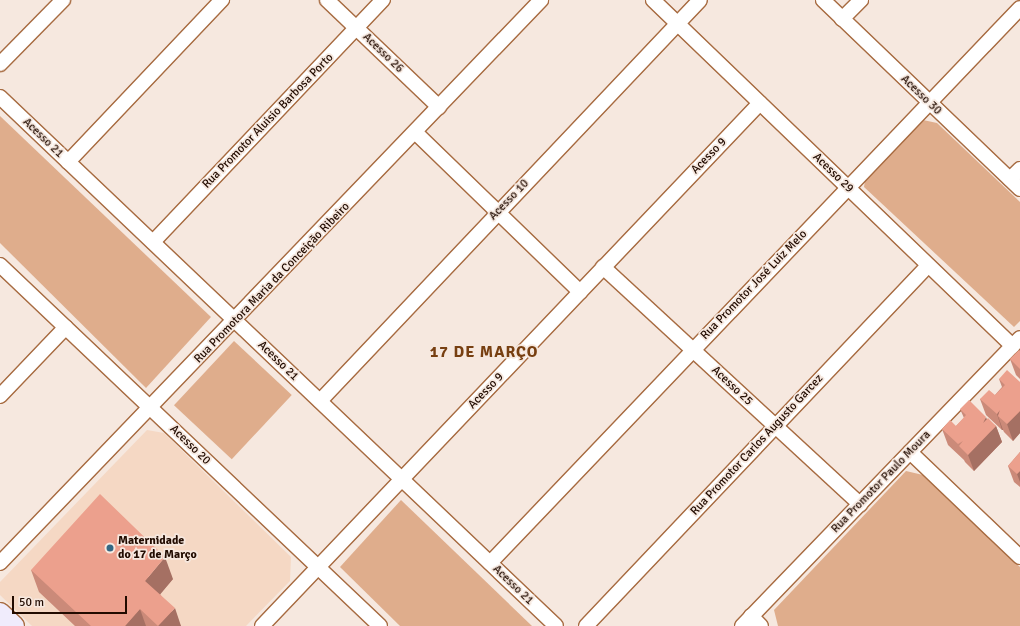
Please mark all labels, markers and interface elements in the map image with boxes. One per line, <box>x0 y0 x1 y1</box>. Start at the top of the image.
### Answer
street label: Acesso 26 <box>360 30 406 76</box>
street label: Rua Promotor Aluisio Barbosa Porto <box>200 50 336 192</box>
street label: Acesso 30 <box>898 72 944 118</box>
street label: Acesso 21 <box>20 115 66 161</box>
street label: Acesso 9 <box>688 135 730 177</box>
street label: Acesso 29 <box>810 150 856 196</box>
street label: Acesso 10 <box>486 177 532 223</box>
street label: Rua Promotora Maria da Conceição Ribeiro <box>191 200 353 366</box>
street label: Rua Promotor José Luiz Melo <box>698 227 810 343</box>
street label: Acesso 21 <box>255 338 301 384</box>
district label: 17 DE MARÇO <box>430 342 538 362</box>
street label: Acesso 25 <box>708 363 756 409</box>
street label: Acesso 9 <box>465 370 507 412</box>
street label: Rua Promotor Carlos Augusto Garcez <box>688 372 826 518</box>
street label: Acesso 20 <box>167 422 213 468</box>
street label: Rua Promotor Paulo Moura <box>828 428 934 536</box>
place label: Maternidade do 17 de Março <box>118 534 197 562</box>
marker: Maternidade do 17 de Março <box>105 543 115 553</box>
street label: Acesso 21 <box>490 562 536 608</box>
scale bar <box>14 588 129 614</box>
text: 50 m <box>19 595 44 610</box>

